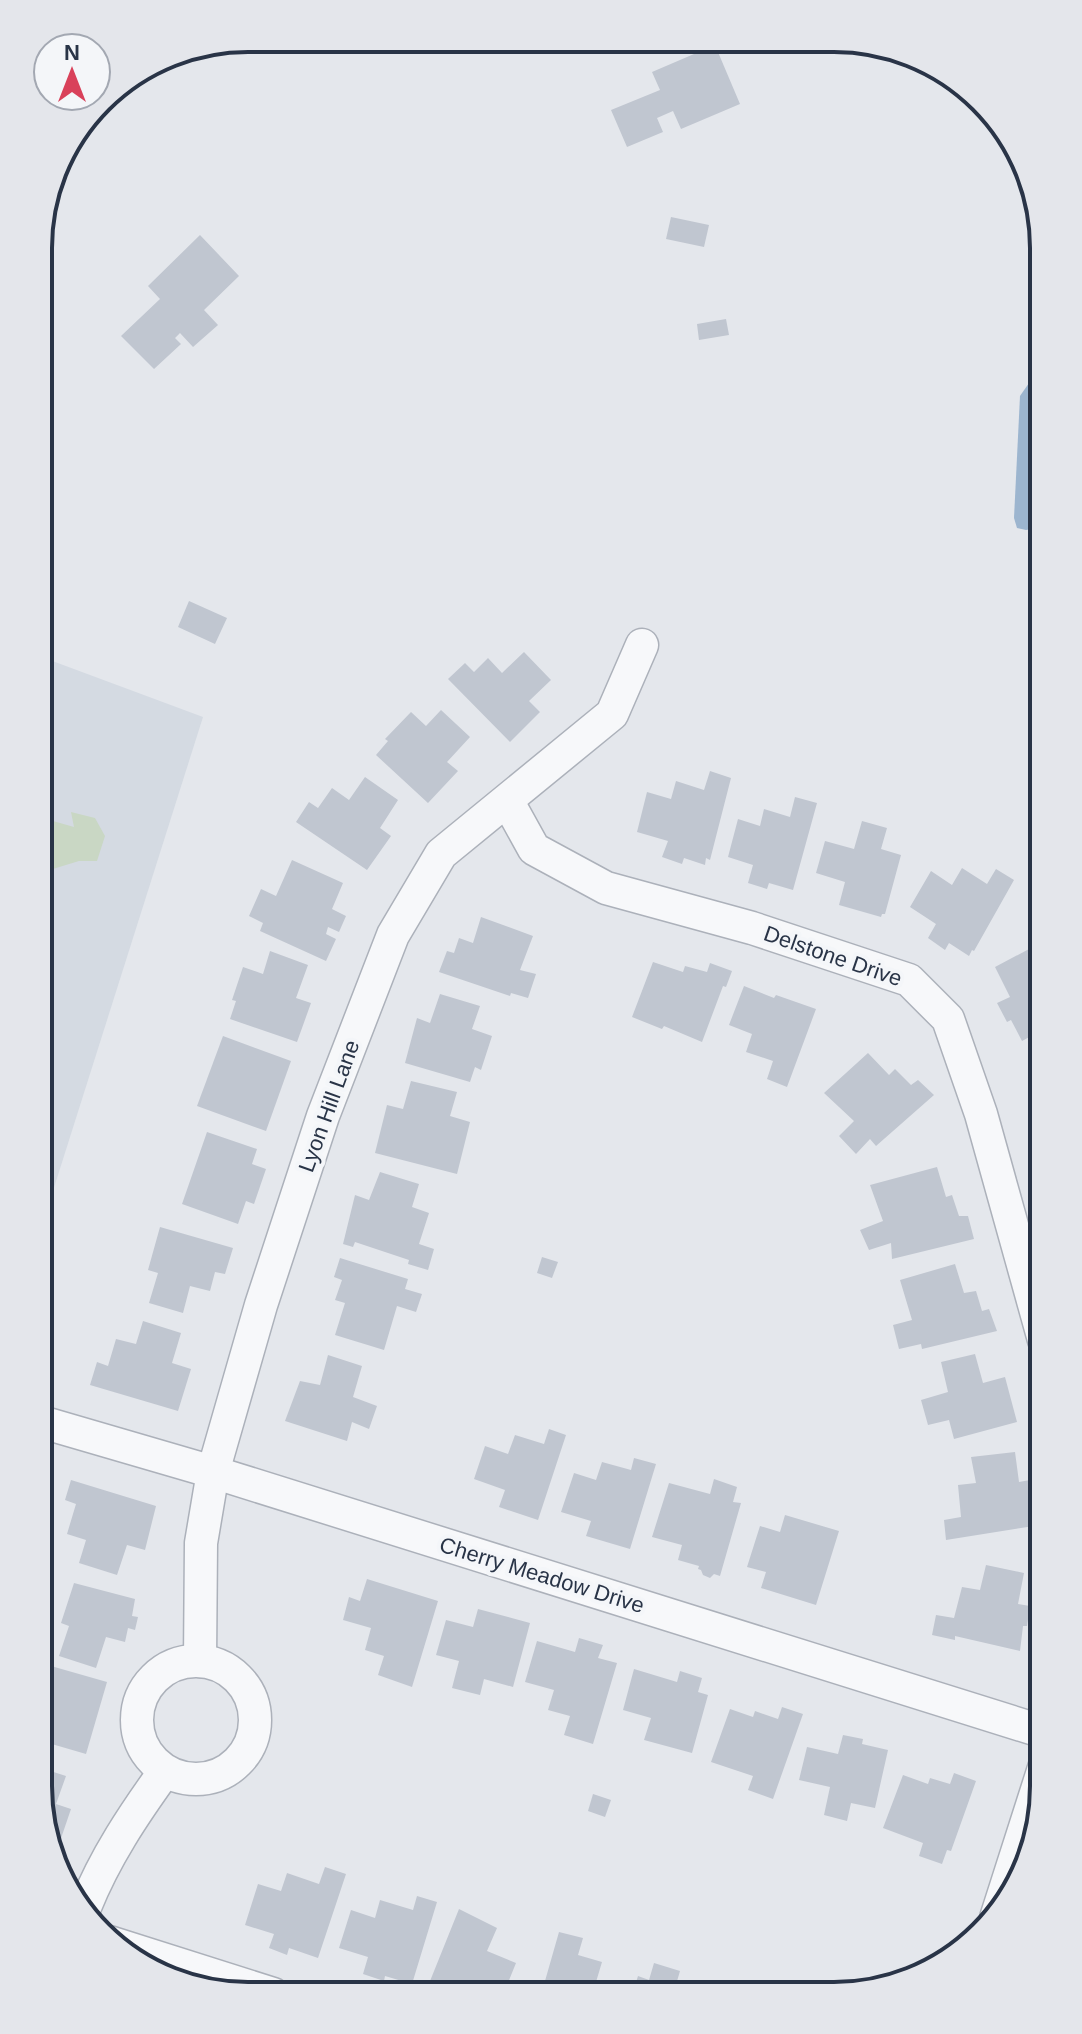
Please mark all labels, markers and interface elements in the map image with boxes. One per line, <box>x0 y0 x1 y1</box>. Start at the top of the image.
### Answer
north arrow <box>32 32 112 112</box>
text: N <box>64 40 80 65</box>
street label: Delstone Drive <box>761 921 905 991</box>
street label: Lyon Hill Lane <box>294 1037 364 1175</box>
street label: Cherry Meadow Drive <box>437 1532 647 1618</box>

